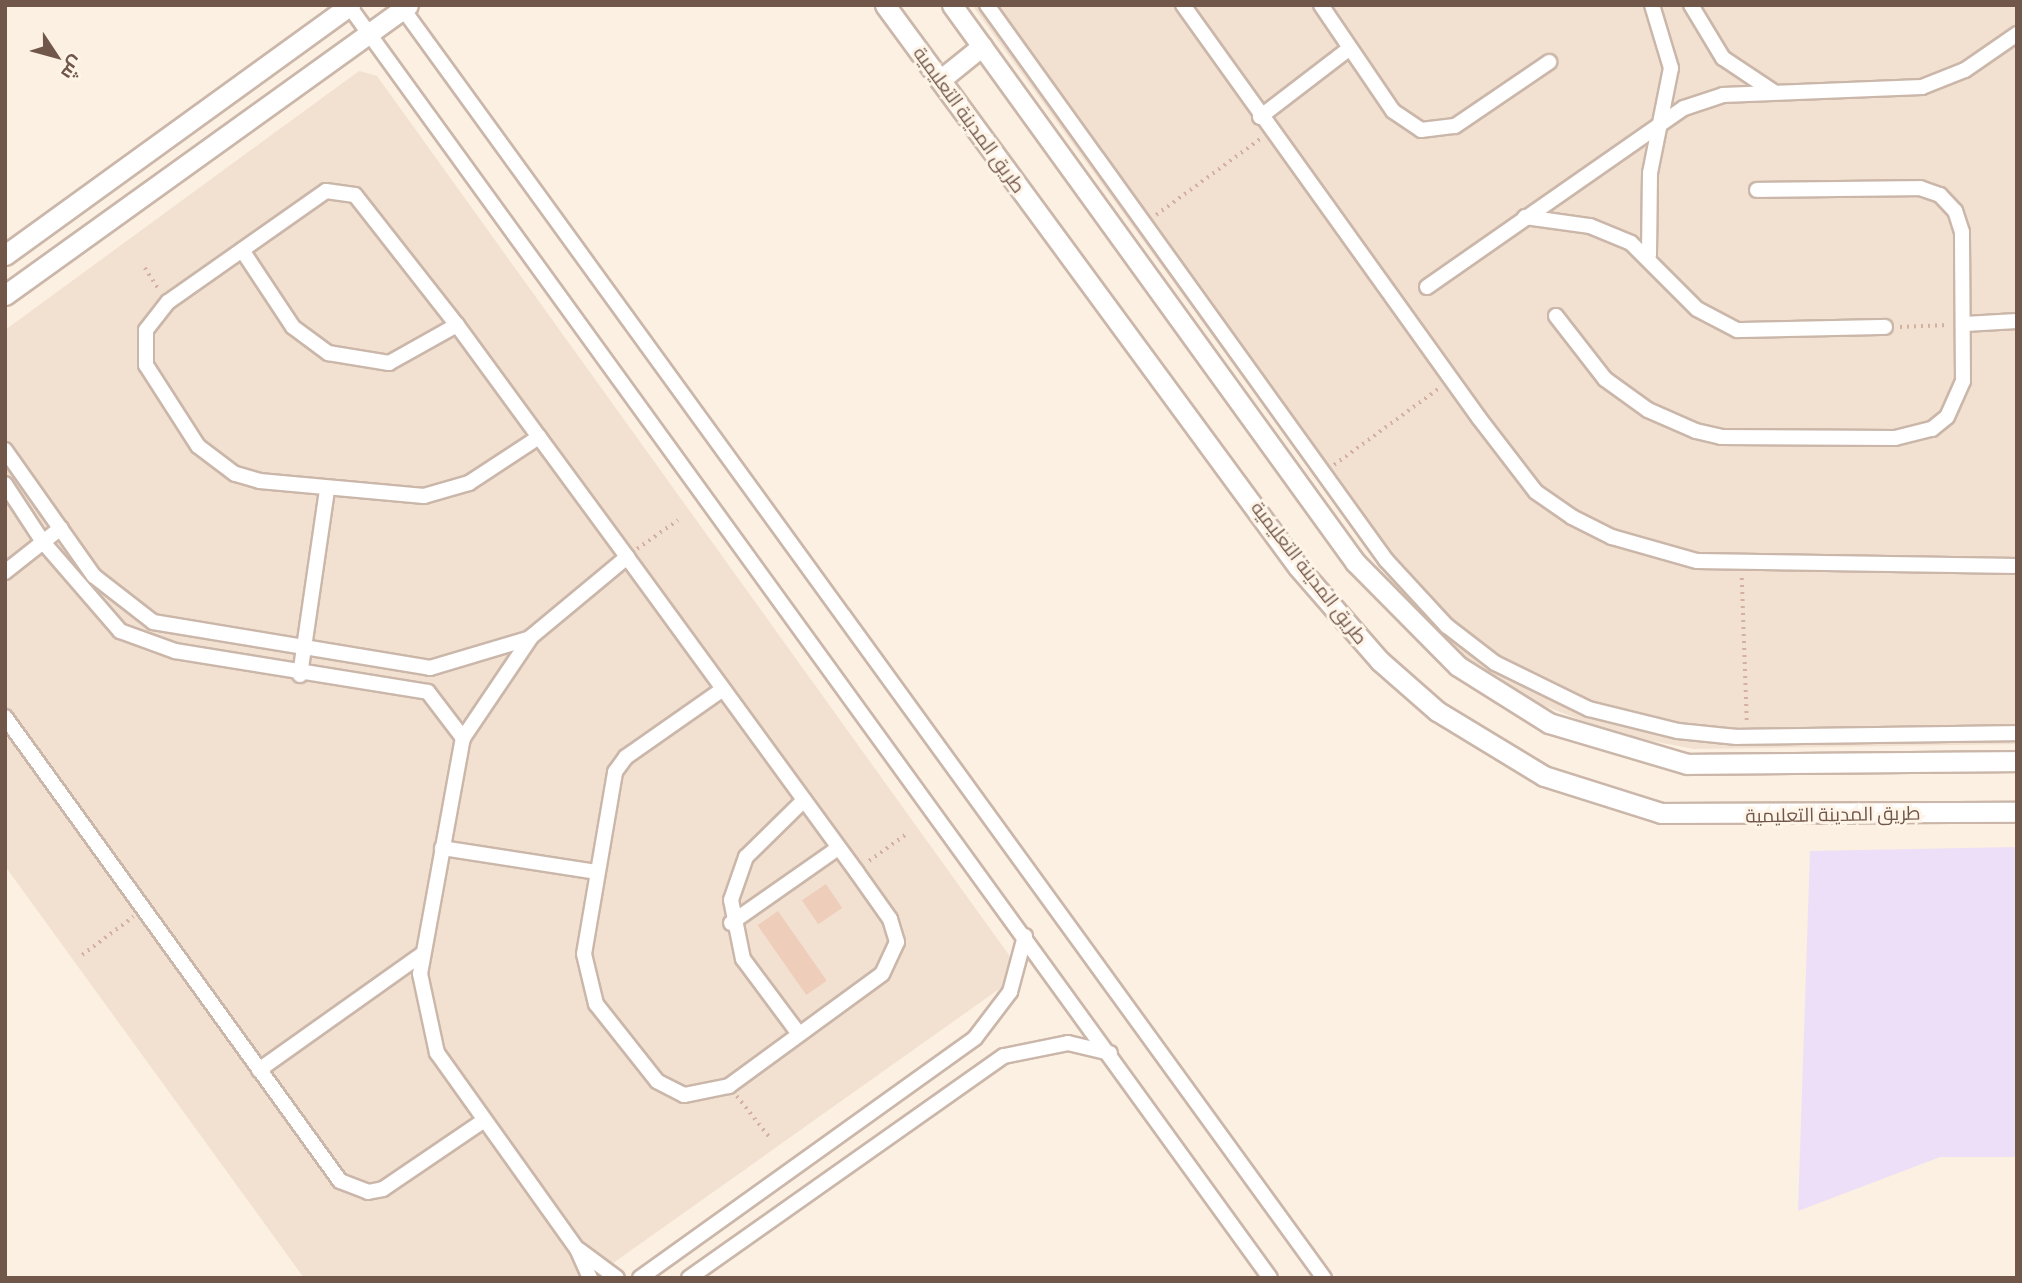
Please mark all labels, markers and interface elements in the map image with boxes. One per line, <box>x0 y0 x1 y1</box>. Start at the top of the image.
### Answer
north arrow <box>21 21 91 91</box>
street label: طريق المدينة التعليمية <box>908 42 1030 198</box>
text: ش <box>56 51 90 85</box>
street label: طريق المدينة التعليمية <box>1246 497 1372 649</box>
street label: طريق المدينة التعليمية <box>1745 802 1921 828</box>

